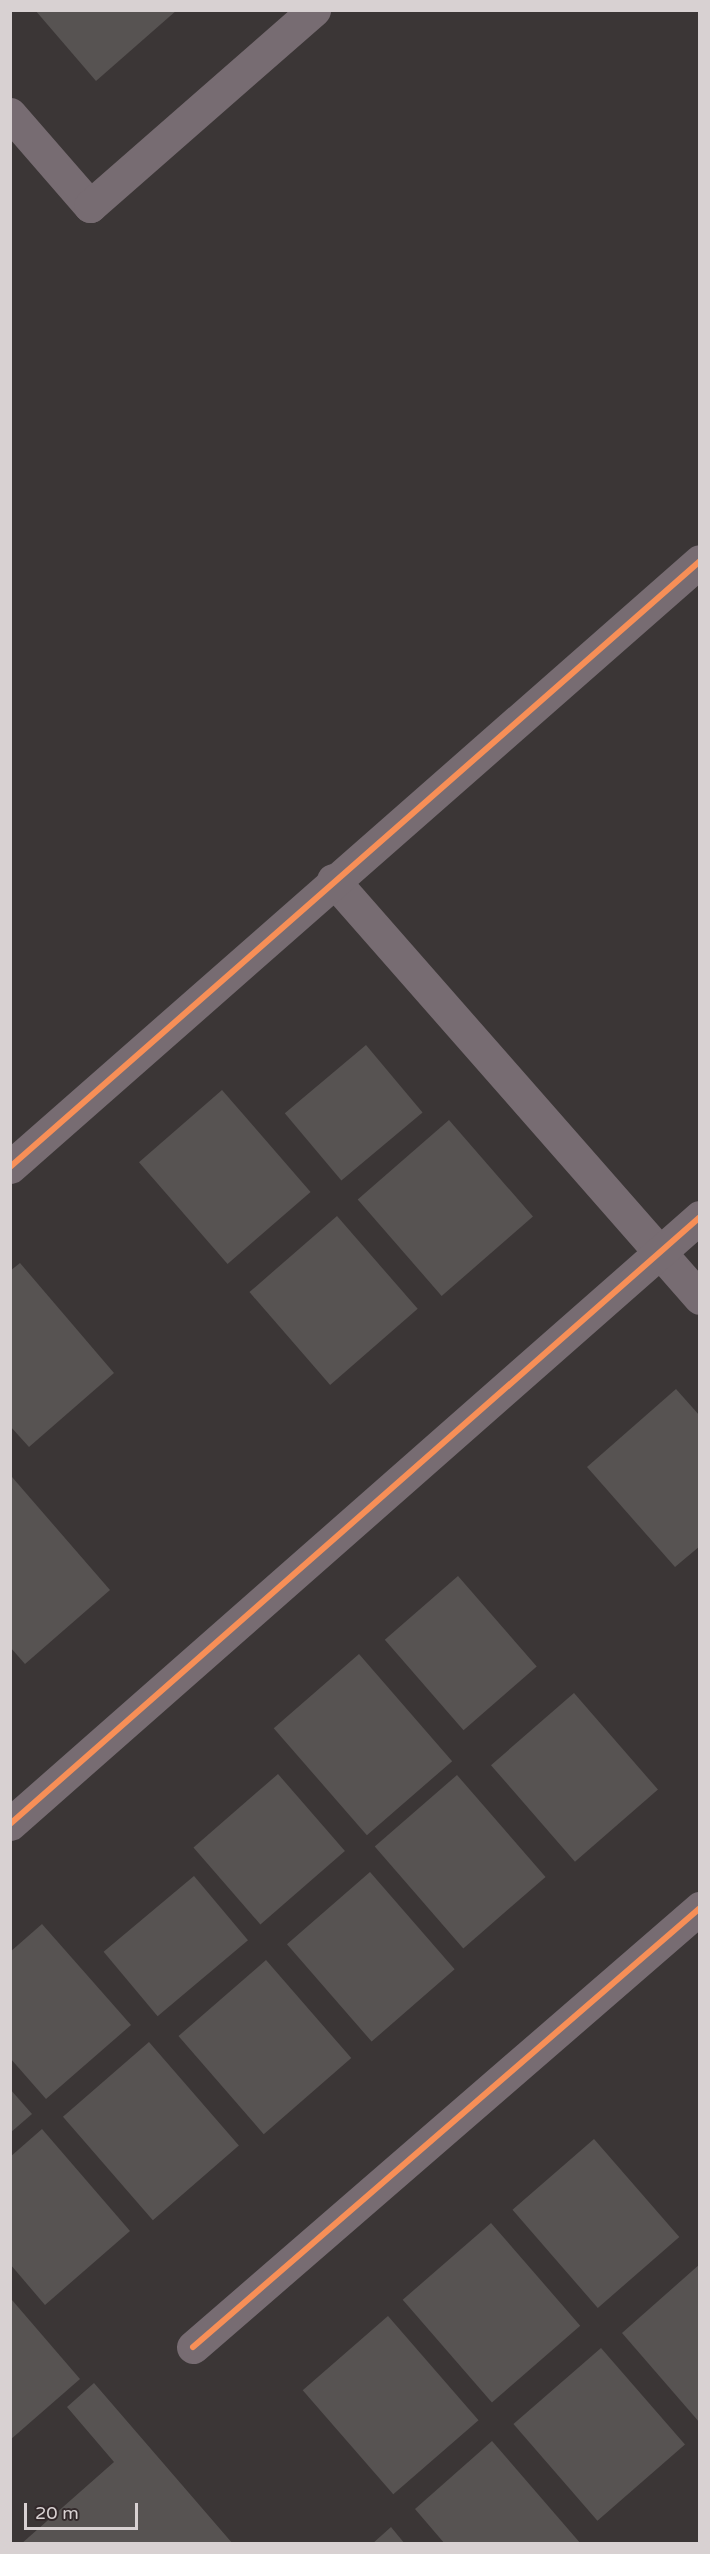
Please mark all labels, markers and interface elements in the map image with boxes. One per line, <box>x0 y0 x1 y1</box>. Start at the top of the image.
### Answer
scale bar <box>27 2491 141 2529</box>
text: 20 m <box>35 2502 79 2524</box>

